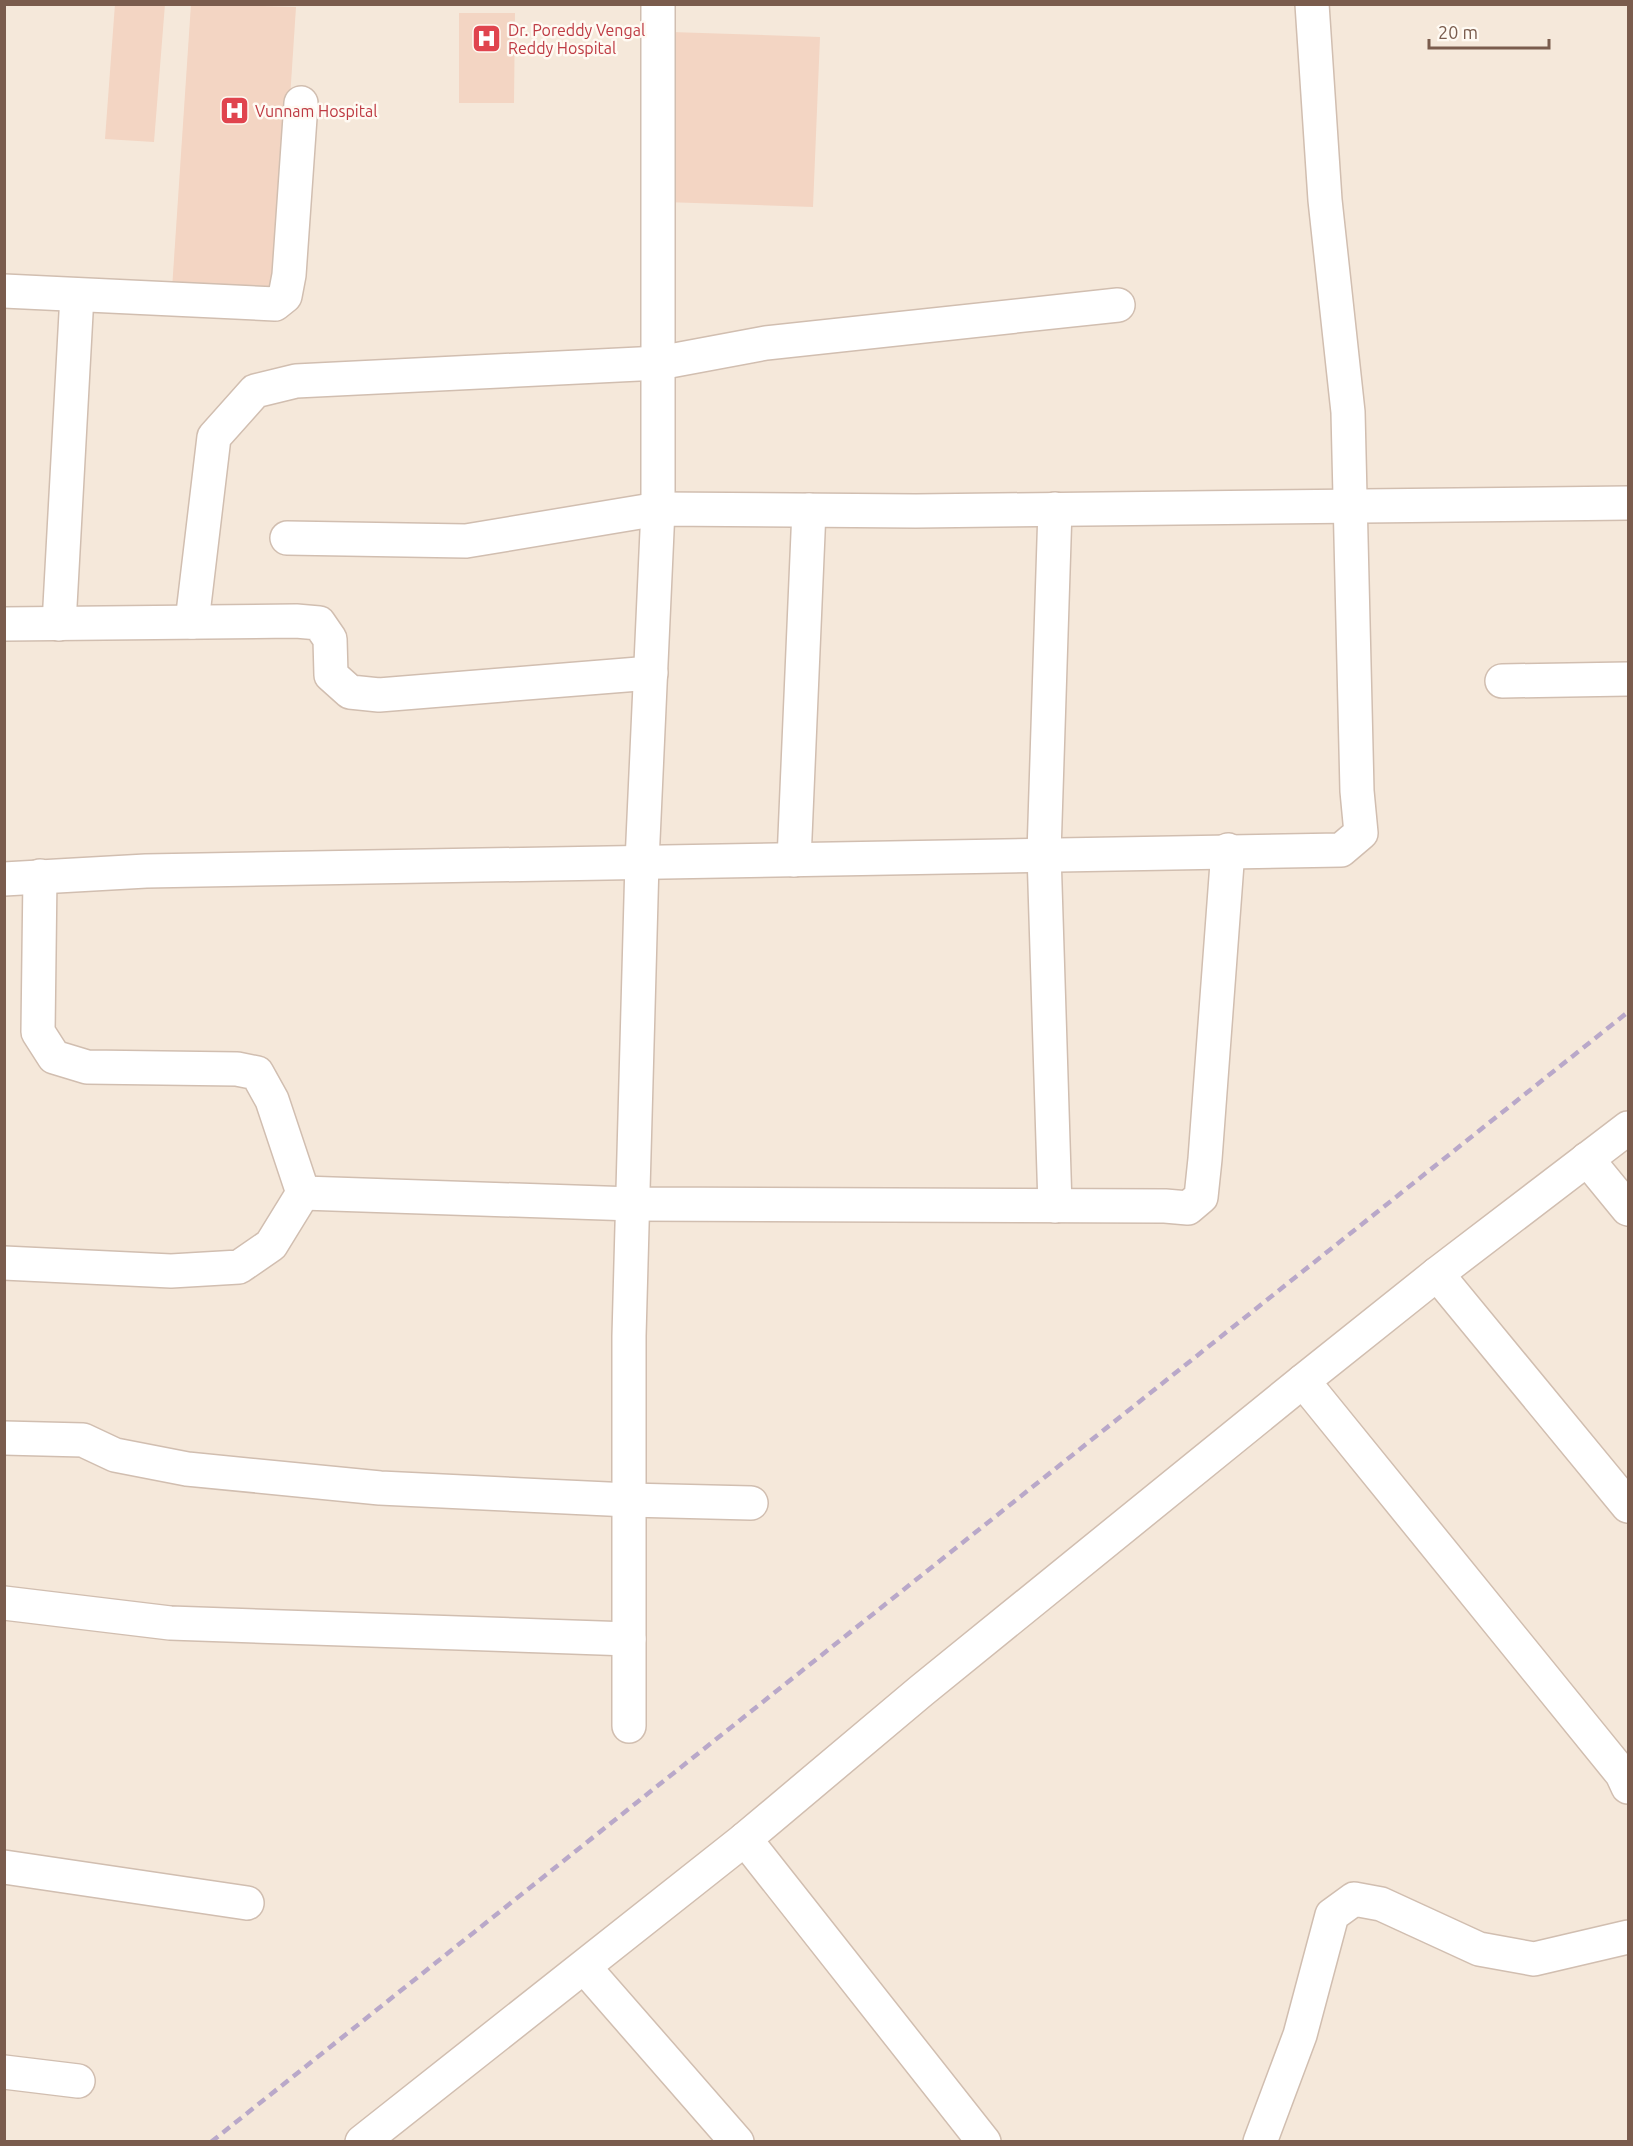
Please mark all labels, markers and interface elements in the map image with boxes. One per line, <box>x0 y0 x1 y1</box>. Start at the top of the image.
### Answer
scale bar <box>1429 12 1549 50</box>
place label: Dr. Poreddy Vengal Reddy Hospital <box>508 21 645 57</box>
text: 20 m <box>1438 22 1478 42</box>
hospital icon: Dr. Poreddy Vengal Reddy Hospital <box>471 23 503 55</box>
hospital icon: Vunnam Hospital <box>218 95 250 127</box>
place label: Vunnam Hospital <box>255 102 377 120</box>

